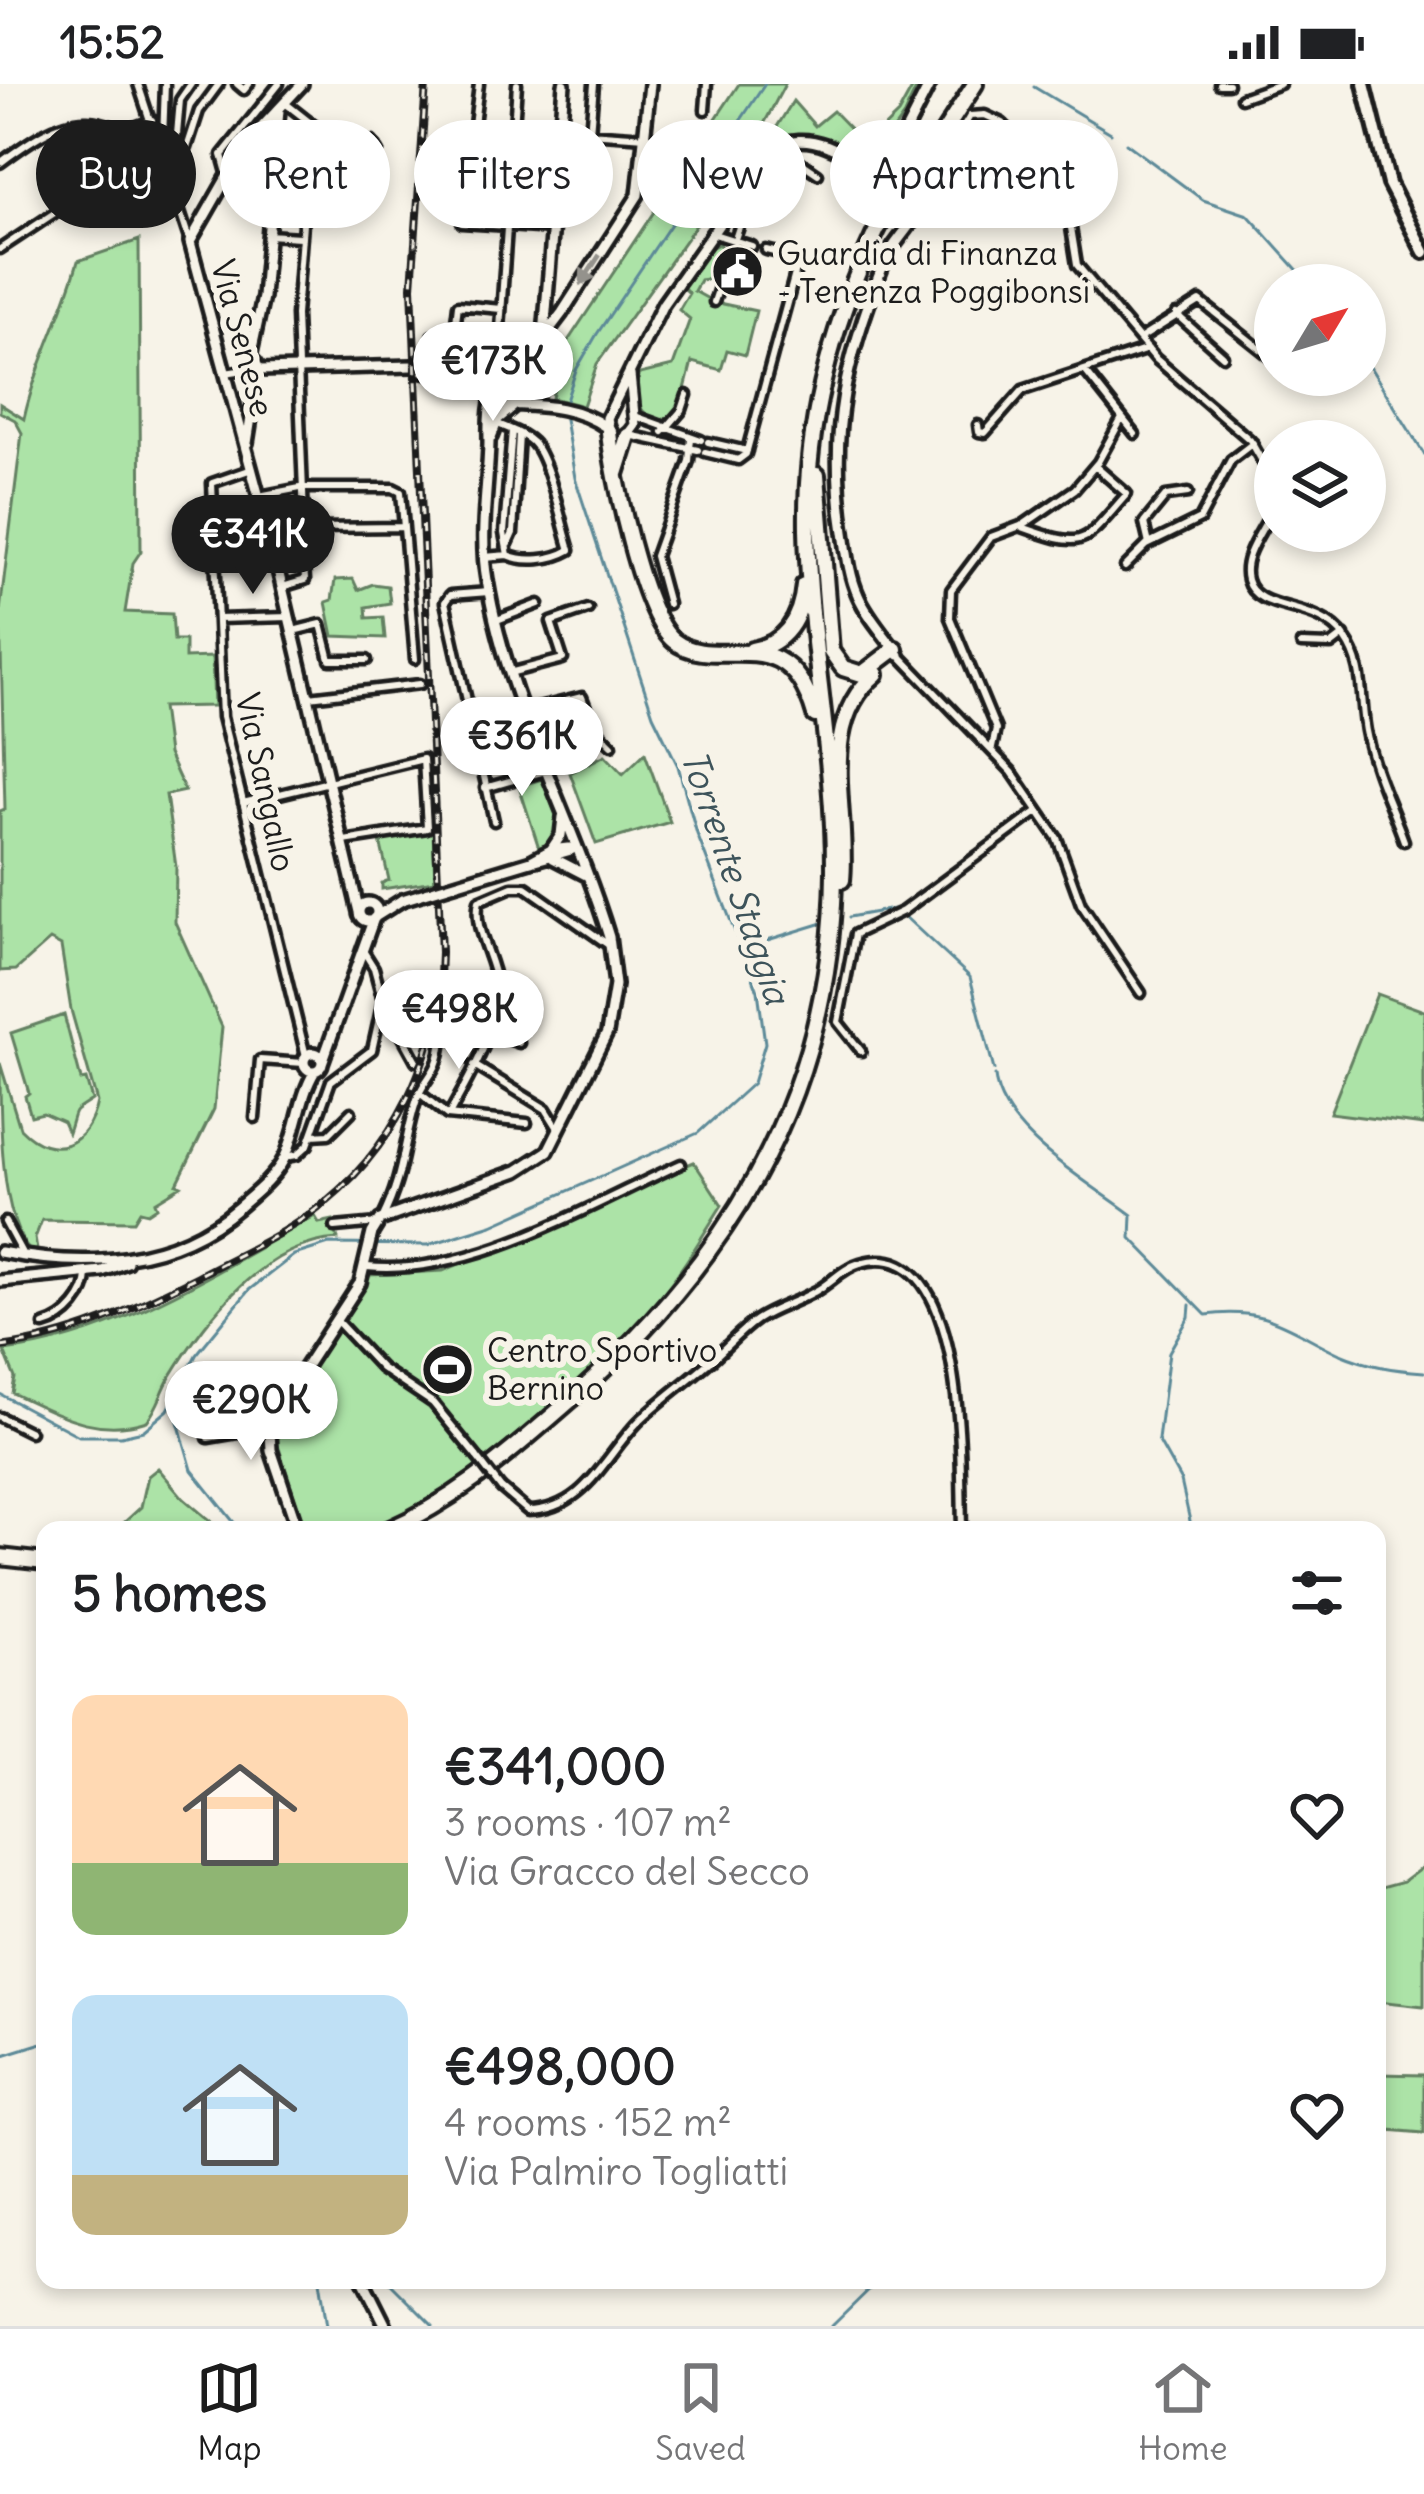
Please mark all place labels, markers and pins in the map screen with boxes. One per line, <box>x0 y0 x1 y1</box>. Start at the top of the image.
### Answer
place label: Guardia di Finanza - Tenenza Poggibonsi <box>777 232 1090 312</box>
public building icon: Guardia di Finanza - Tenenza Poggibonsi <box>710 244 766 300</box>
pin: €173K <box>409 322 577 424</box>
pin: €341K <box>169 495 337 597</box>
pin: €361K <box>438 697 606 799</box>
pin: €498K <box>375 970 543 1072</box>
place label: Centro Sportivo Bernino <box>487 1329 717 1409</box>
sports icon: Centro Sportivo Bernino <box>420 1341 476 1397</box>
pin: €290K <box>167 1361 335 1463</box>

